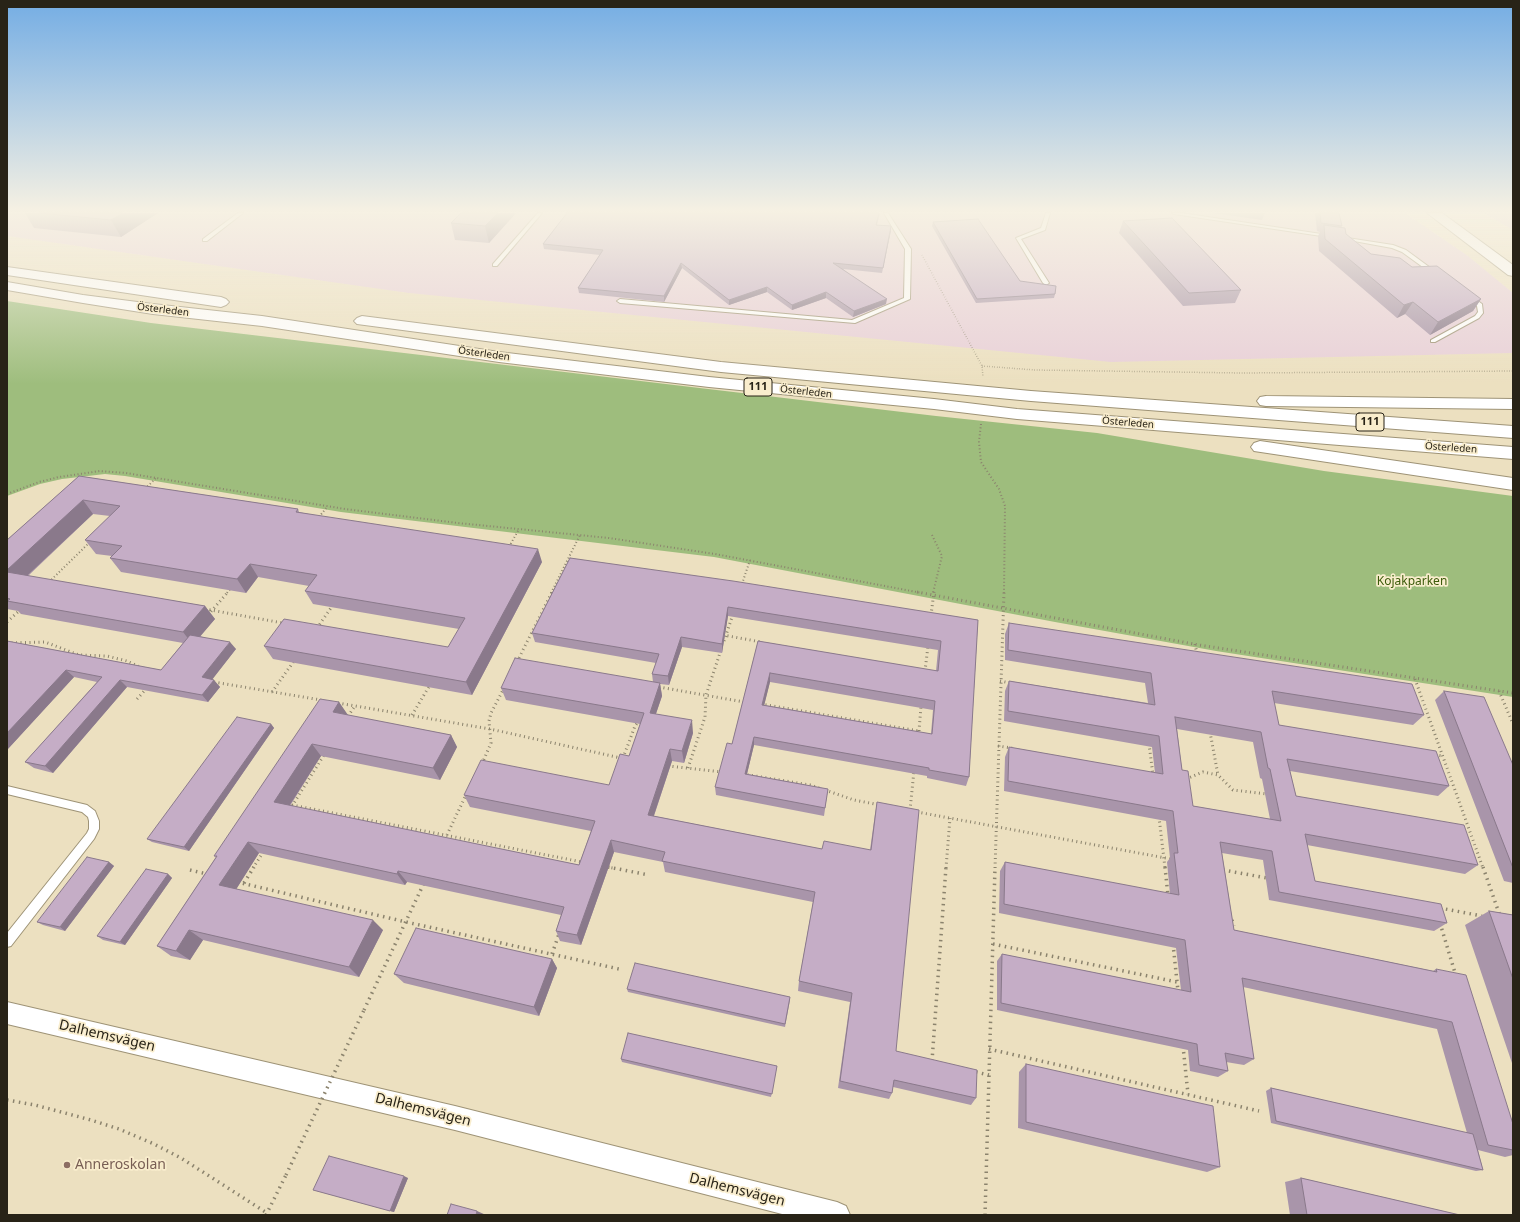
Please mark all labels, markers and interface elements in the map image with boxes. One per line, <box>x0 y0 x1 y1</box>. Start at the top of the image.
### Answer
street label: Österleden <box>136 301 190 319</box>
street label: Österleden <box>457 344 511 364</box>
road number: 111 <box>744 378 772 396</box>
street label: Österleden <box>779 383 833 401</box>
road number: 111 <box>1356 413 1384 431</box>
street label: Österleden <box>1101 415 1155 431</box>
street label: Österleden <box>1425 440 1477 456</box>
park label: Kojakparken <box>1377 575 1447 589</box>
street label: Dalhemsvägen <box>57 1017 157 1055</box>
street label: Dalhemsvägen <box>373 1090 473 1130</box>
place label: Anneroskolan <box>75 1157 166 1173</box>
marker: Anneroskolan <box>62 1160 72 1170</box>
street label: Dalhemsvägen <box>687 1170 787 1210</box>

